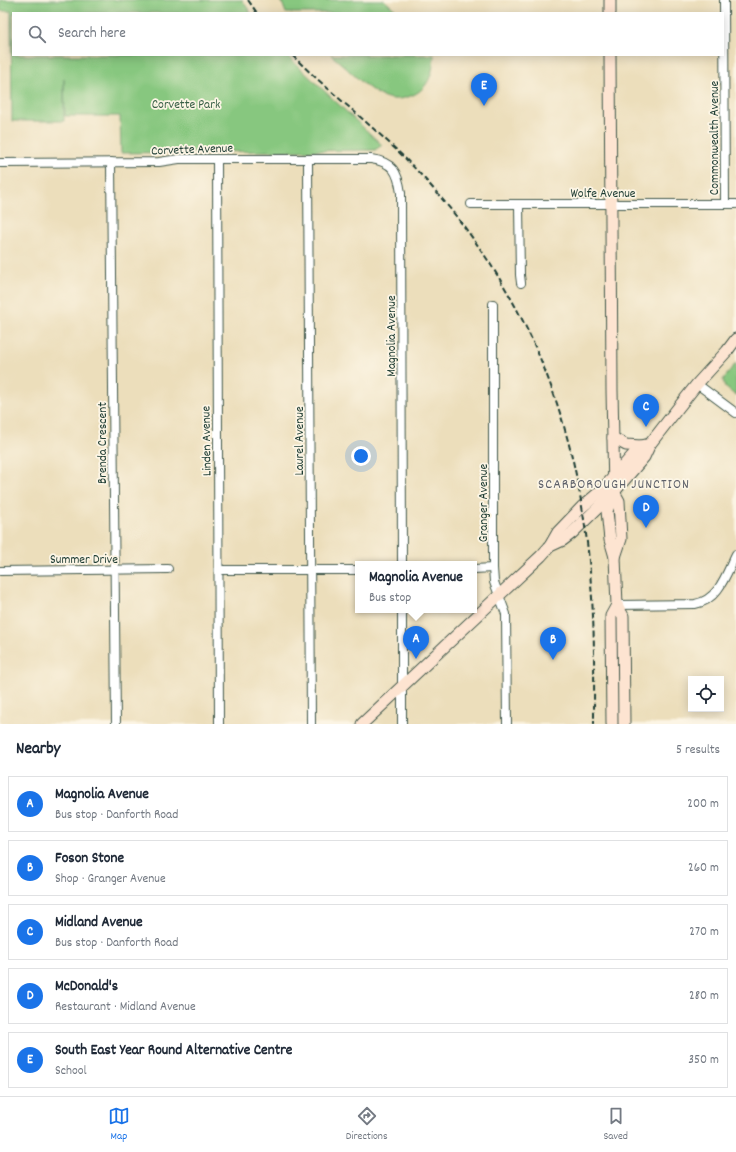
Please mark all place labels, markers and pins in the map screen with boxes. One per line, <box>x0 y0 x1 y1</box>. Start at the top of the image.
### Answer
pin: E <box>471 73 497 106</box>
pin: C <box>633 394 659 427</box>
pin: D <box>633 495 659 528</box>
pin: A <box>403 626 429 659</box>
pin: B <box>540 627 566 660</box>

